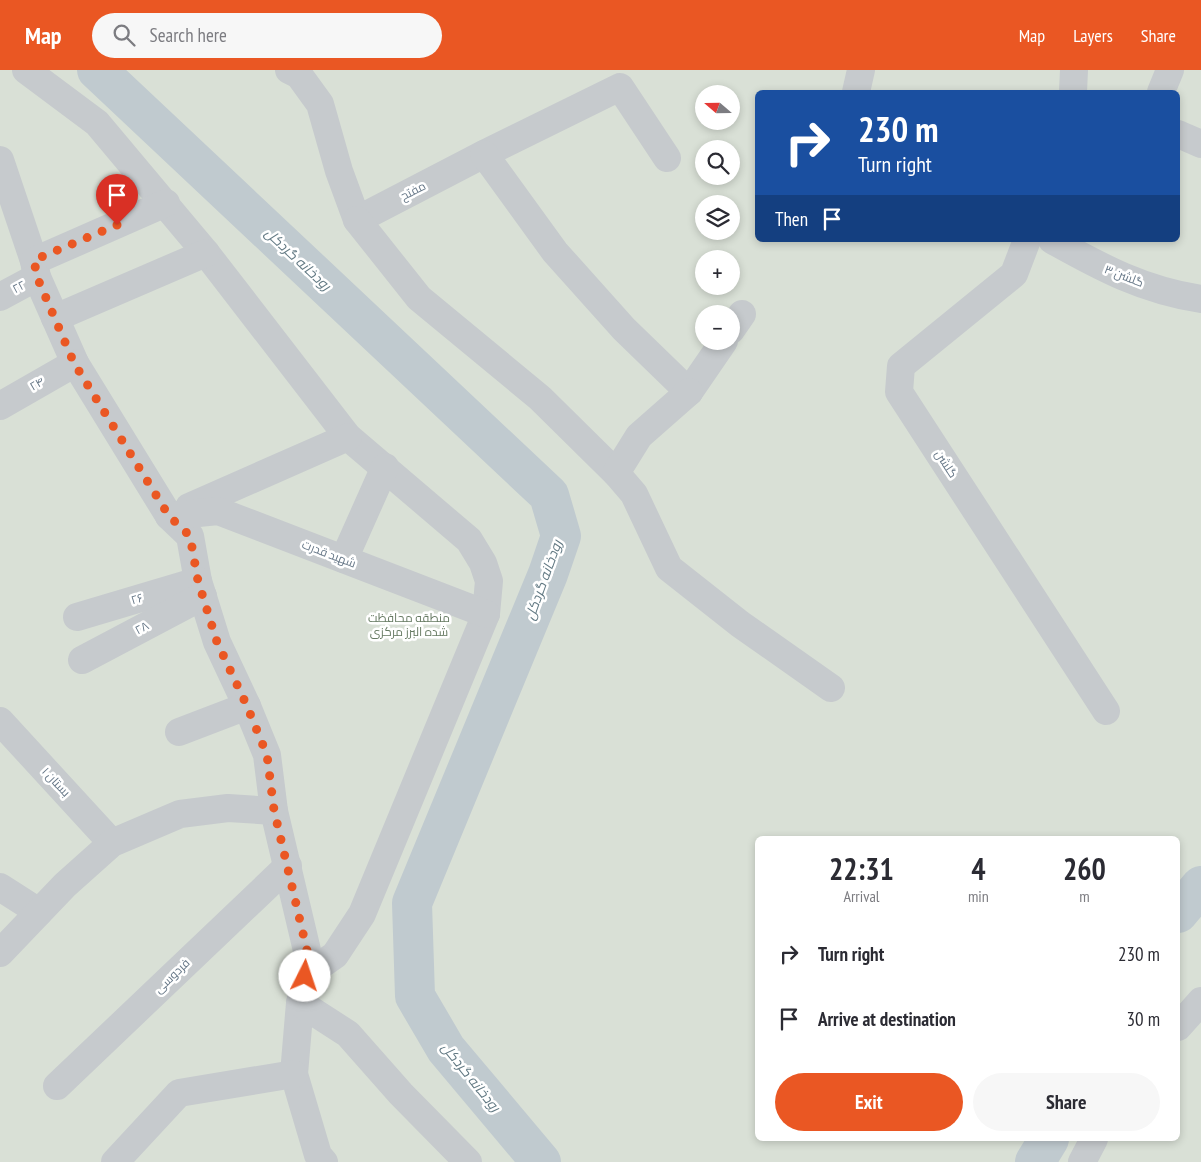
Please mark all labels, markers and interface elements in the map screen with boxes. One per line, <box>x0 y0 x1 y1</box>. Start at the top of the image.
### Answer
search box <box>92 13 442 58</box>
text: Map <box>25 20 62 51</box>
icon: search <box>110 21 138 49</box>
text: Search here <box>150 23 227 47</box>
text: Map <box>1019 24 1045 47</box>
text: Layers <box>1073 24 1113 47</box>
text: Share <box>1141 24 1176 47</box>
north arrow <box>695 85 740 130</box>
map controls <box>695 85 740 350</box>
text: 230 m <box>858 106 939 152</box>
icon: right <box>775 110 840 175</box>
button: search <box>695 140 740 185</box>
text: Turn right <box>858 150 932 178</box>
pin <box>96 174 138 225</box>
street label: مفتح <box>398 178 428 204</box>
icon: arrive <box>103 181 131 209</box>
button: layers <box>695 195 740 240</box>
icon: arrive <box>818 205 846 233</box>
text: Then <box>775 207 808 231</box>
water label: رودخانه گردکل <box>261 224 336 295</box>
button: + <box>695 250 740 295</box>
street label: گلشن ۳ <box>1102 261 1146 290</box>
street label: ۲۲ <box>10 277 28 296</box>
button: − <box>695 305 740 350</box>
street label: ۲۴ <box>27 373 47 394</box>
street label: گلشن <box>932 447 961 481</box>
street label: شهید قدرت <box>300 536 358 571</box>
water label: رودخانه گردکل <box>520 536 566 622</box>
street label: ۲۶ <box>129 590 145 607</box>
park label: منطقه محافظت شده البرز مرکزی <box>368 610 450 639</box>
street label: ۲۸ <box>132 617 152 637</box>
street label: بستان ۱ <box>39 764 74 800</box>
text: 22:31 <box>829 849 894 888</box>
text: 4 <box>971 849 986 888</box>
text: 260 <box>1063 849 1106 888</box>
text: Arrival <box>843 886 880 906</box>
text: min <box>968 886 989 906</box>
text: m <box>1079 886 1090 906</box>
icon: right <box>775 940 803 968</box>
text: Turn right <box>818 942 884 966</box>
text: 230 m <box>1118 942 1160 966</box>
position arrow <box>278 949 330 1001</box>
street label: فردوسی <box>151 955 193 996</box>
icon: arrive <box>775 1005 803 1033</box>
text: Arrive at destination <box>818 1007 956 1031</box>
text: 30 m <box>1127 1007 1160 1031</box>
water label: رودخانه گردکل <box>438 1039 505 1116</box>
button: Exit <box>775 1073 963 1131</box>
button: Share <box>973 1073 1160 1131</box>

